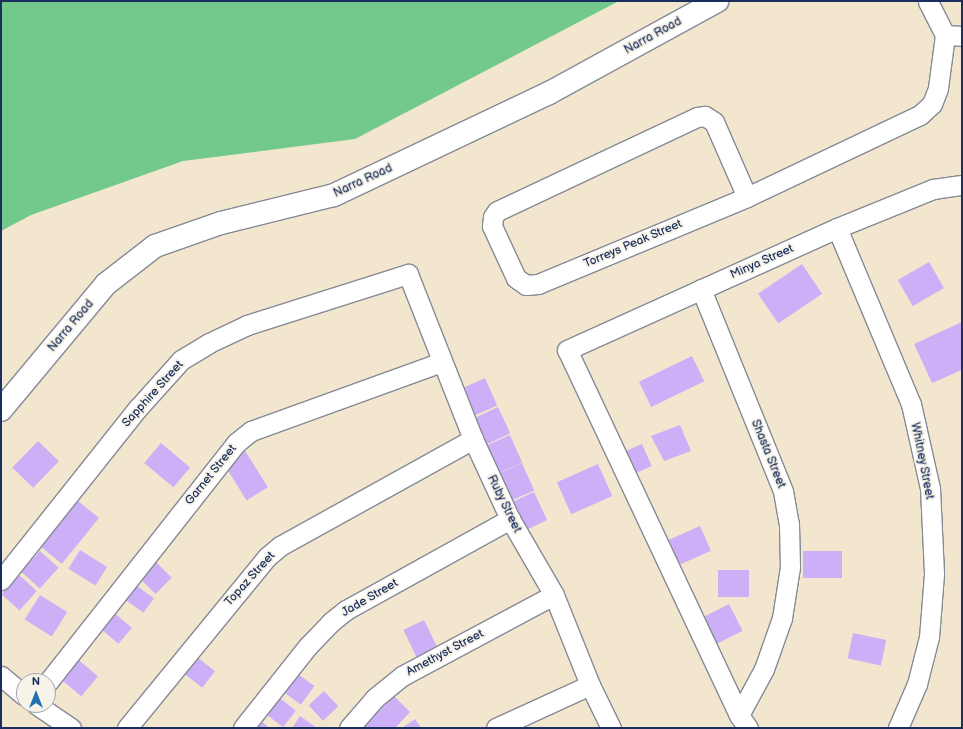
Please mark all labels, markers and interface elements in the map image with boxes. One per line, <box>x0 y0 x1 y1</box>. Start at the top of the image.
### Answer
street label: Narra Road <box>622 14 684 58</box>
street label: Narra Road <box>331 161 395 201</box>
street label: Torreys Peak Street <box>582 217 684 271</box>
street label: Minya Street <box>728 242 796 282</box>
street label: Narra Road <box>45 297 97 355</box>
street label: Sapphire Street <box>119 358 187 430</box>
street label: Shasta Street <box>748 417 788 491</box>
street label: Whitney Street <box>907 421 937 501</box>
street label: Garnet Street <box>182 442 240 508</box>
street label: Ruby Street <box>484 472 524 536</box>
street label: Topaz Street <box>222 549 278 609</box>
street label: Jade Street <box>339 576 401 620</box>
street label: Amethyst Street <box>404 626 486 680</box>
north arrow <box>16 673 56 713</box>
text: N <box>32 675 40 688</box>

